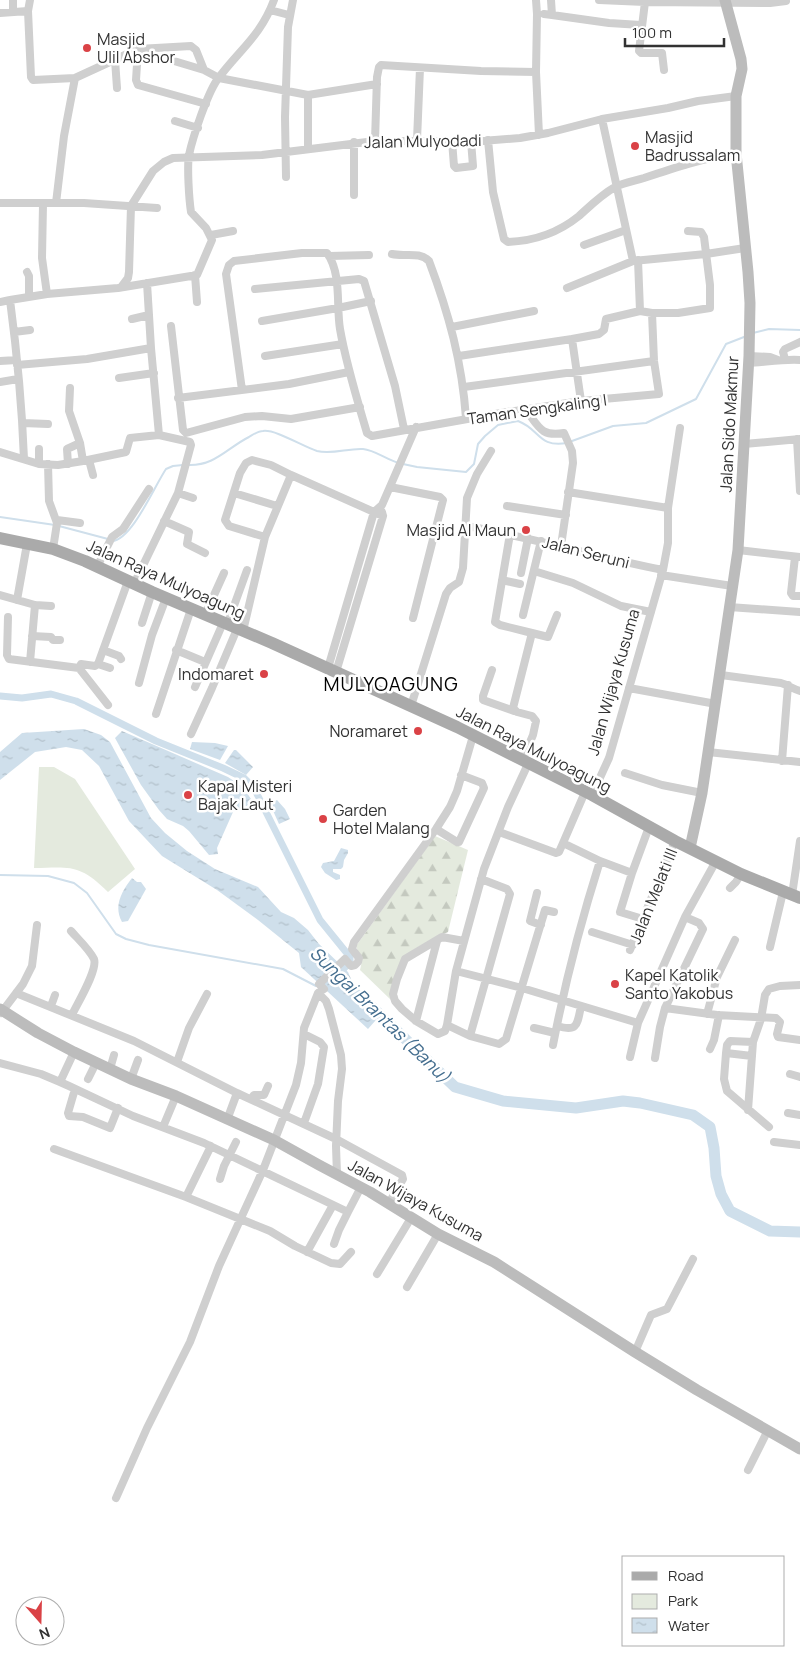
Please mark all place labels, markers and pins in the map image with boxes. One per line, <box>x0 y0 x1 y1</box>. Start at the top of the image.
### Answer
place label: Masjid Ulil Abshor <box>97 28 176 68</box>
marker: Masjid Ulil Abshor <box>81 42 93 54</box>
place label: Masjid Badrussalam <box>645 126 740 166</box>
marker: Masjid Badrussalam <box>629 140 641 152</box>
place label: Masjid Al Maun <box>406 519 516 541</box>
marker: Masjid Al Maun <box>520 524 532 536</box>
place label: Indomaret <box>178 663 254 685</box>
marker: Indomaret <box>258 668 270 680</box>
place label: Noramaret <box>329 720 408 742</box>
marker: Noramaret <box>412 725 424 737</box>
place label: Kapal Misteri Bajak Laut <box>198 775 292 815</box>
marker: Kapal Misteri Bajak Laut <box>182 789 194 801</box>
place label: Garden Hotel Malang <box>333 799 430 839</box>
marker: Garden Hotel Malang <box>317 813 329 825</box>
place label: Kapel Katolik Santo Yakobus <box>625 964 733 1004</box>
marker: Kapel Katolik Santo Yakobus <box>609 978 621 990</box>

